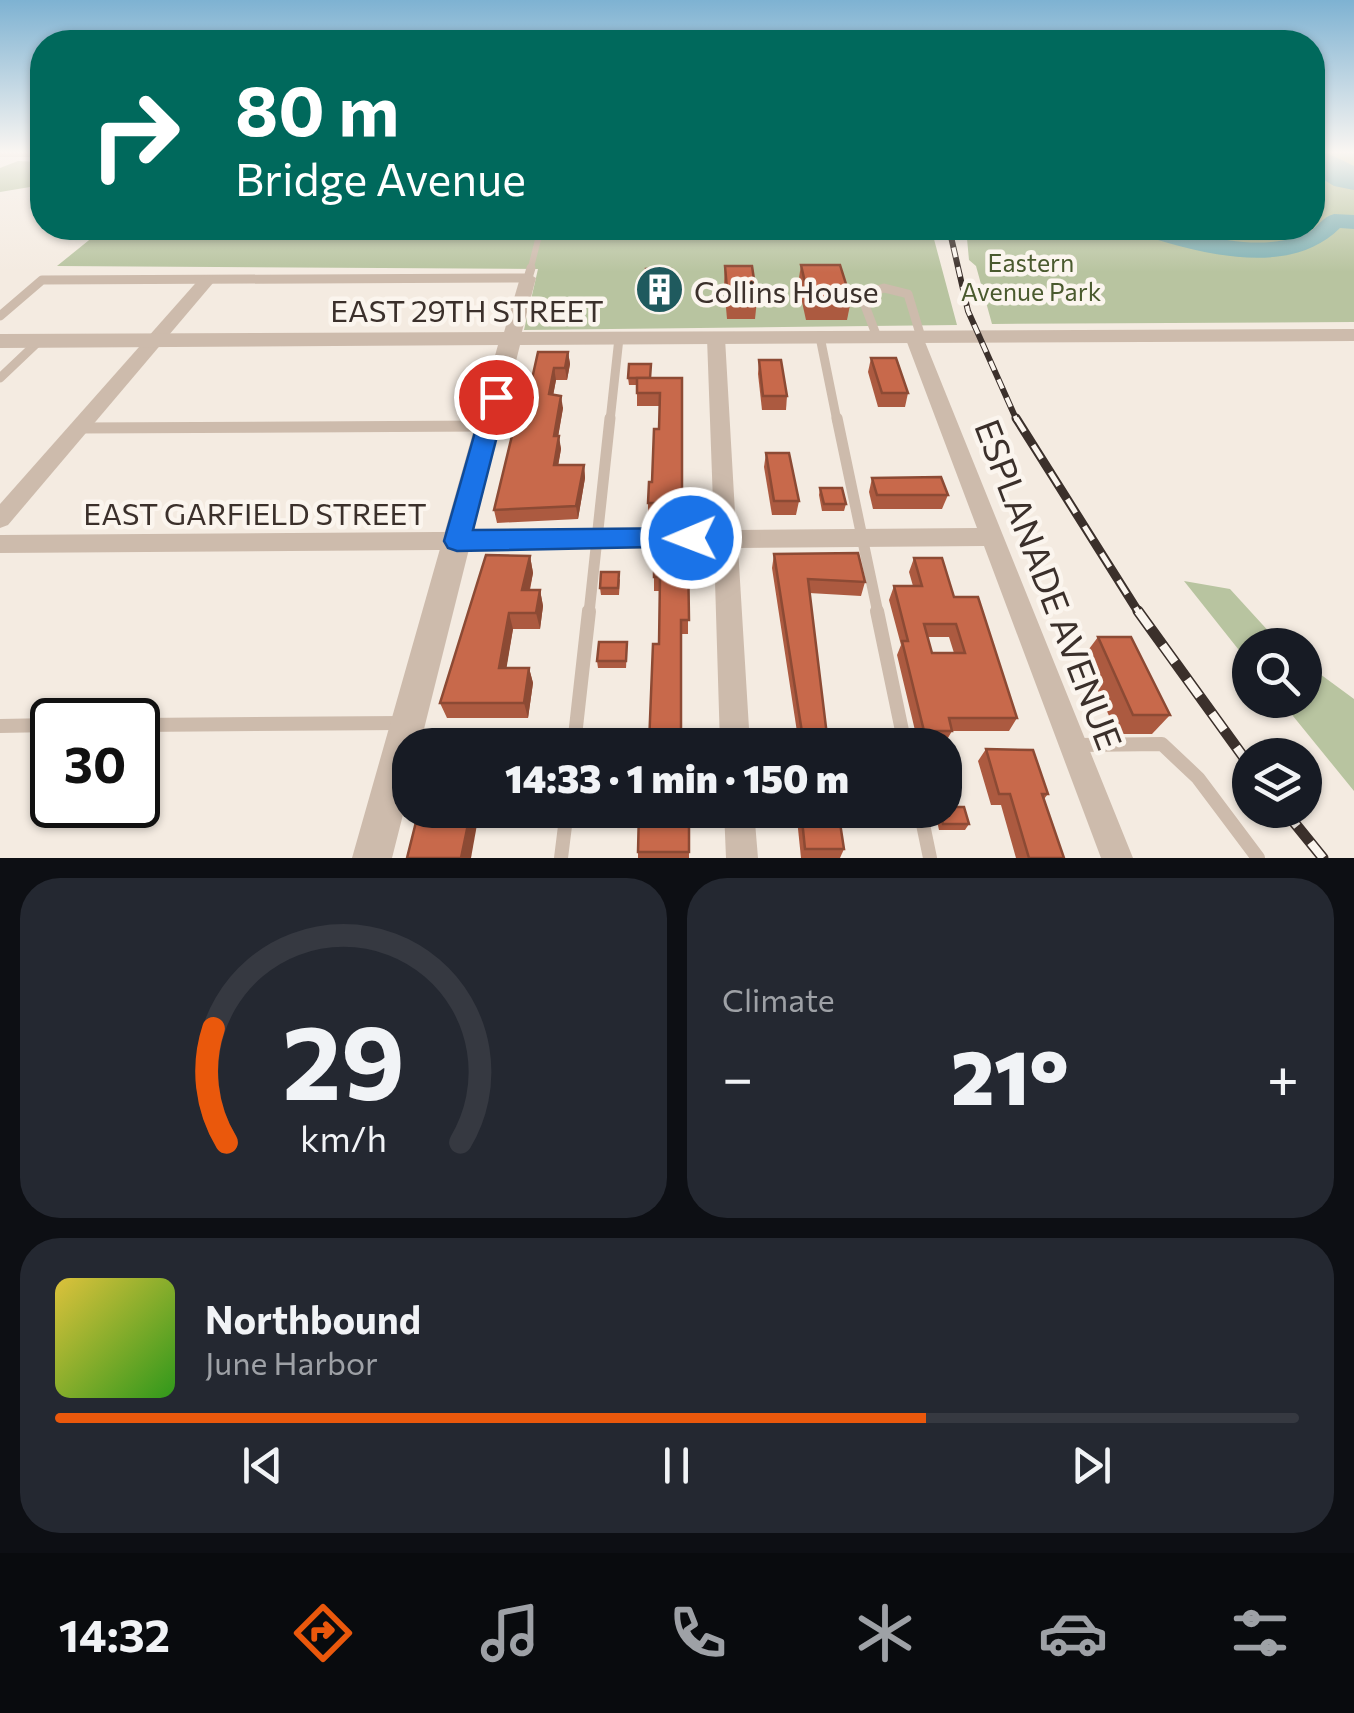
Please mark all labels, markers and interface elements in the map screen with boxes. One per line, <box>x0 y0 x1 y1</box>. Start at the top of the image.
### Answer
text: 80 m <box>235 65 399 150</box>
icon: right <box>70 70 200 200</box>
text: Bridge Avenue <box>235 150 526 205</box>
park label: Eastern Avenue Park <box>961 247 1102 306</box>
building icon: Collins House <box>633 264 685 316</box>
place label: Collins House <box>694 272 879 309</box>
street label: EAST 29TH STREET <box>330 291 604 328</box>
pin <box>454 355 539 440</box>
icon: arrive <box>469 370 524 425</box>
street label: ESPLANADE AVENUE <box>967 413 1133 755</box>
position arrow <box>639 486 743 590</box>
street label: EAST GARFIELD STREET <box>83 494 427 531</box>
map controls <box>1232 628 1322 828</box>
button: search <box>1232 628 1322 718</box>
speed limit sign: 30 <box>30 698 160 828</box>
button: layers <box>1232 738 1322 828</box>
text: 14:33 · 1 min · 150 m <box>505 754 849 801</box>
text: Climate <box>722 979 835 1019</box>
text: 29 <box>282 994 405 1121</box>
text: 21° <box>951 1029 1069 1120</box>
text: − <box>722 1042 753 1109</box>
text: + <box>1267 1042 1299 1109</box>
text: km/h <box>300 1116 387 1159</box>
text: Northbound <box>205 1295 421 1342</box>
text: June Harbor <box>205 1342 378 1382</box>
icon: previous <box>235 1438 290 1493</box>
icon: pause <box>649 1438 704 1493</box>
icon: next <box>1064 1438 1119 1493</box>
icon: directions <box>288 1598 358 1668</box>
icon: music <box>475 1598 545 1668</box>
icon: phone <box>663 1598 733 1668</box>
icon: climate <box>850 1598 920 1668</box>
icon: car <box>1038 1598 1108 1668</box>
icon: filters <box>1225 1598 1295 1668</box>
text: 14:32 <box>59 1606 170 1661</box>

